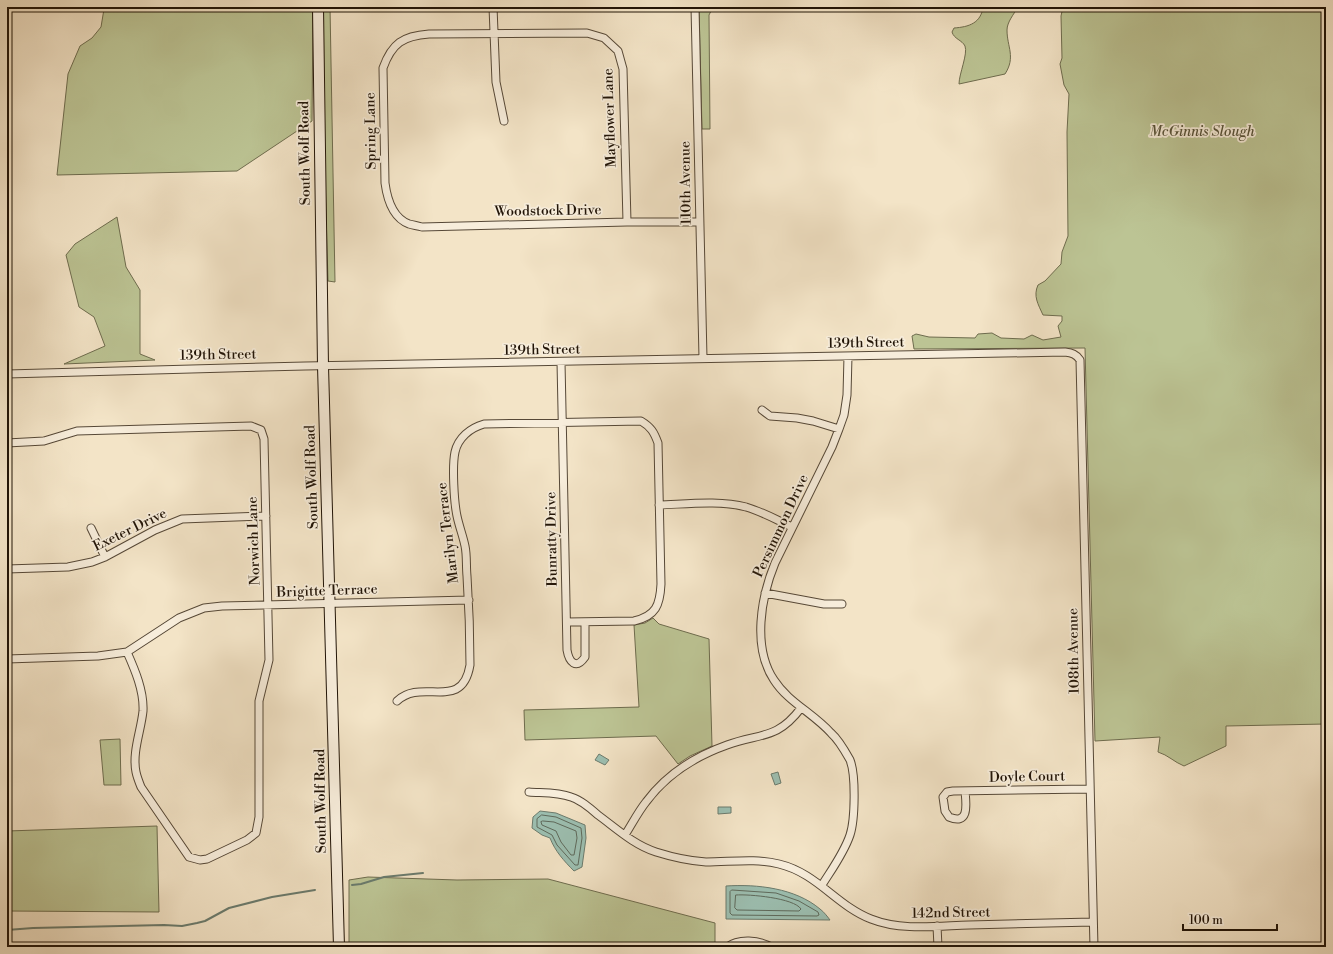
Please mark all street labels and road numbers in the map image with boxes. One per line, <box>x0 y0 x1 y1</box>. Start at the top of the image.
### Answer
street label: Mayflower Lane <box>599 68 621 168</box>
street label: Spring Lane <box>361 92 381 170</box>
street label: South Wolf Road <box>295 101 315 205</box>
street label: 110th Avenue <box>676 141 696 225</box>
street label: Woodstock Drive <box>493 201 602 221</box>
street label: 139th Street <box>828 333 905 353</box>
street label: 139th Street <box>504 340 581 360</box>
street label: 139th Street <box>180 345 257 365</box>
street label: South Wolf Road <box>301 424 323 529</box>
street label: Persimmon Drive <box>749 472 813 580</box>
street label: Marilyn Terrace <box>433 481 463 585</box>
street label: Bunratty Drive <box>542 492 562 587</box>
street label: Norwich Lane <box>243 496 265 586</box>
street label: Exeter Drive <box>90 504 170 556</box>
street label: Brigitte Terrace <box>275 580 378 602</box>
street label: 108th Avenue <box>1064 608 1084 694</box>
street label: South Wolf Road <box>311 749 331 853</box>
street label: Doyle Court <box>989 767 1065 787</box>
street label: 142nd Street <box>911 903 991 923</box>

